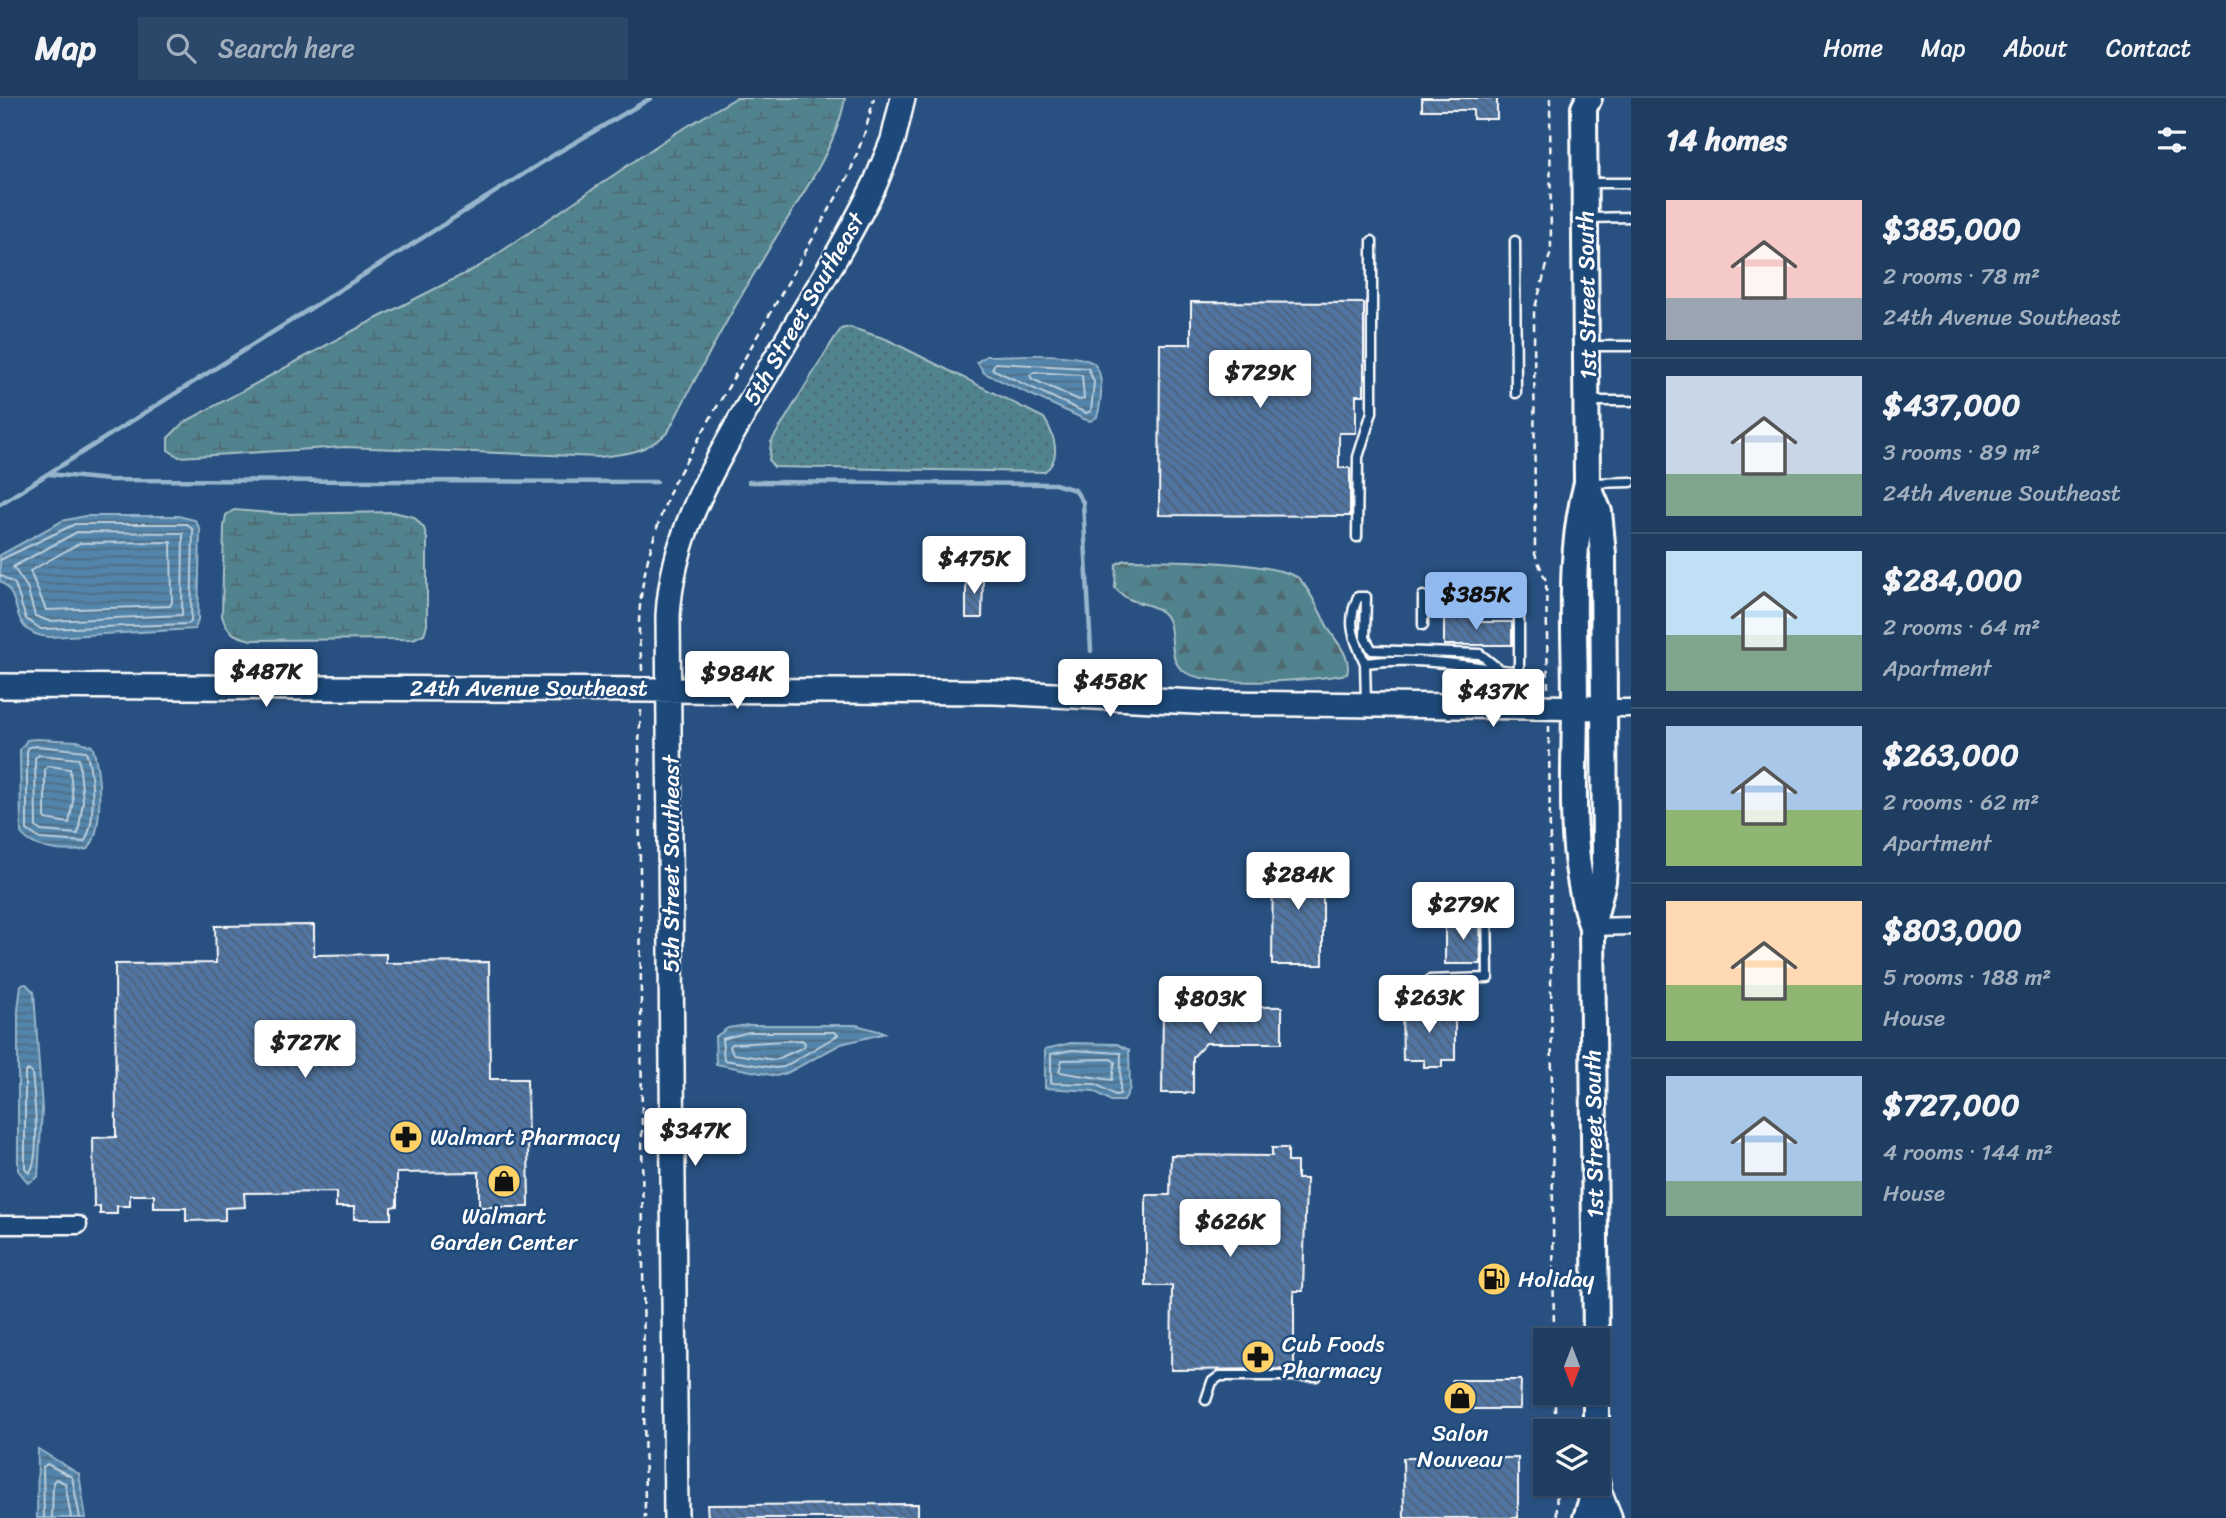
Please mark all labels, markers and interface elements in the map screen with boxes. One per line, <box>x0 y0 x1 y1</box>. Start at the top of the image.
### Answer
search box <box>138 17 628 80</box>
text: Map <box>35 19 96 77</box>
text: Search here <box>218 25 355 71</box>
text: Home <box>1823 27 1883 69</box>
text: Map <box>1921 27 1965 69</box>
text: About <box>2003 27 2068 69</box>
text: Contact <box>2106 27 2191 69</box>
icon: search <box>162 29 200 67</box>
text: 14 homes <box>1666 113 1787 167</box>
icon: filters <box>2153 121 2191 159</box>
text: $385,000 <box>1883 202 2021 256</box>
street label: 5th Street Southeast <box>732 203 877 413</box>
street label: 1st Street South <box>1565 210 1609 380</box>
icon: home <box>1722 228 1806 312</box>
text: 2 rooms · 78 m² <box>1883 256 2040 297</box>
text: 24th Avenue Southeast <box>1883 297 2121 338</box>
pin: $729K <box>1211 350 1309 410</box>
text: $729K <box>1225 352 1295 393</box>
text: $437,000 <box>1883 378 2021 432</box>
icon: home <box>1722 404 1806 488</box>
text: 3 rooms · 89 m² <box>1883 432 2040 473</box>
text: 24th Avenue Southeast <box>1883 473 2121 514</box>
pin: $475K <box>925 536 1023 596</box>
text: $475K <box>938 538 1010 579</box>
text: $284,000 <box>1883 553 2022 607</box>
pin: $385K <box>1427 573 1525 632</box>
text: $385K <box>1441 574 1511 615</box>
icon: home <box>1722 579 1806 663</box>
text: 2 rooms · 64 m² <box>1883 607 2040 648</box>
text: Apartment <box>1883 648 1992 689</box>
pin: $487K <box>217 650 315 709</box>
text: $487K <box>231 651 301 692</box>
pin: $984K <box>688 652 786 711</box>
text: $984K <box>701 653 773 694</box>
pin: $458K <box>1061 660 1159 719</box>
text: $458K <box>1074 661 1146 702</box>
street label: 24th Avenue Southeast <box>410 668 648 709</box>
pin: $437K <box>1444 670 1542 729</box>
text: $437K <box>1458 671 1528 712</box>
text: $263,000 <box>1883 728 2019 782</box>
street label: 5th Street Southeast <box>651 753 692 973</box>
icon: home <box>1722 754 1806 838</box>
text: 2 rooms · 62 m² <box>1883 782 2039 823</box>
text: Apartment <box>1883 823 1992 864</box>
pin: $284K <box>1249 852 1347 912</box>
text: $284K <box>1263 854 1333 895</box>
pin: $279K <box>1414 882 1512 942</box>
text: $279K <box>1428 884 1498 925</box>
text: $803,000 <box>1883 903 2022 957</box>
icon: home <box>1722 929 1806 1013</box>
text: 5 rooms · 188 m² <box>1883 957 2051 998</box>
pin: $803K <box>1161 976 1259 1036</box>
pin: $263K <box>1380 976 1478 1035</box>
text: $263K <box>1395 977 1463 1018</box>
text: $803K <box>1175 978 1245 1019</box>
text: House <box>1883 998 1945 1039</box>
pin: $727K <box>256 1020 354 1080</box>
text: $727K <box>271 1022 340 1063</box>
street label: 1st Street South <box>1572 1049 1616 1219</box>
text: $727,000 <box>1883 1078 2020 1132</box>
icon: home <box>1722 1104 1806 1188</box>
pin: $347K <box>646 1108 744 1168</box>
text: $347K <box>660 1110 730 1151</box>
place label: Walmart Pharmacy <box>430 1117 620 1158</box>
pharmacy icon: Walmart Pharmacy <box>387 1118 425 1156</box>
text: 4 rooms · 144 m² <box>1883 1132 2053 1173</box>
shop icon: Walmart Garden Center <box>485 1162 523 1200</box>
text: House <box>1883 1173 1945 1214</box>
place label: Walmart Garden Center <box>431 1196 579 1263</box>
pin: $626K <box>1181 1200 1279 1259</box>
text: $626K <box>1196 1201 1264 1242</box>
place label: Holiday <box>1518 1259 1595 1300</box>
fuel station icon: Holiday <box>1475 1260 1513 1298</box>
place label: Cub Foods Pharmacy <box>1282 1324 1385 1391</box>
north arrow <box>1533 1328 1610 1405</box>
map controls <box>1533 1328 1610 1496</box>
pharmacy icon: Cub Foods Pharmacy <box>1239 1338 1277 1376</box>
shop icon: Salon Nouveau <box>1441 1379 1479 1417</box>
place label: Salon Nouveau <box>1417 1413 1503 1480</box>
button: layers <box>1533 1419 1610 1496</box>

